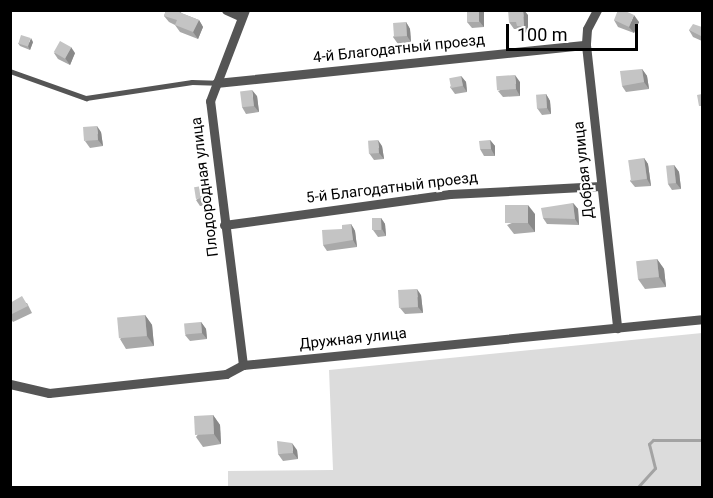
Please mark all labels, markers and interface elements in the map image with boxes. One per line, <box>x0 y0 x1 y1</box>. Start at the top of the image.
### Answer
scale bar <box>509 12 641 50</box>
text: 100 m <box>517 24 568 45</box>
street label: 4-й Благодатный проезд <box>312 31 486 67</box>
street label: Плодородная улица <box>188 116 222 258</box>
street label: Добрая улица <box>570 120 598 220</box>
street label: 5-й Благодатный проезд <box>305 169 479 207</box>
street label: Дружная улица <box>298 324 408 354</box>

